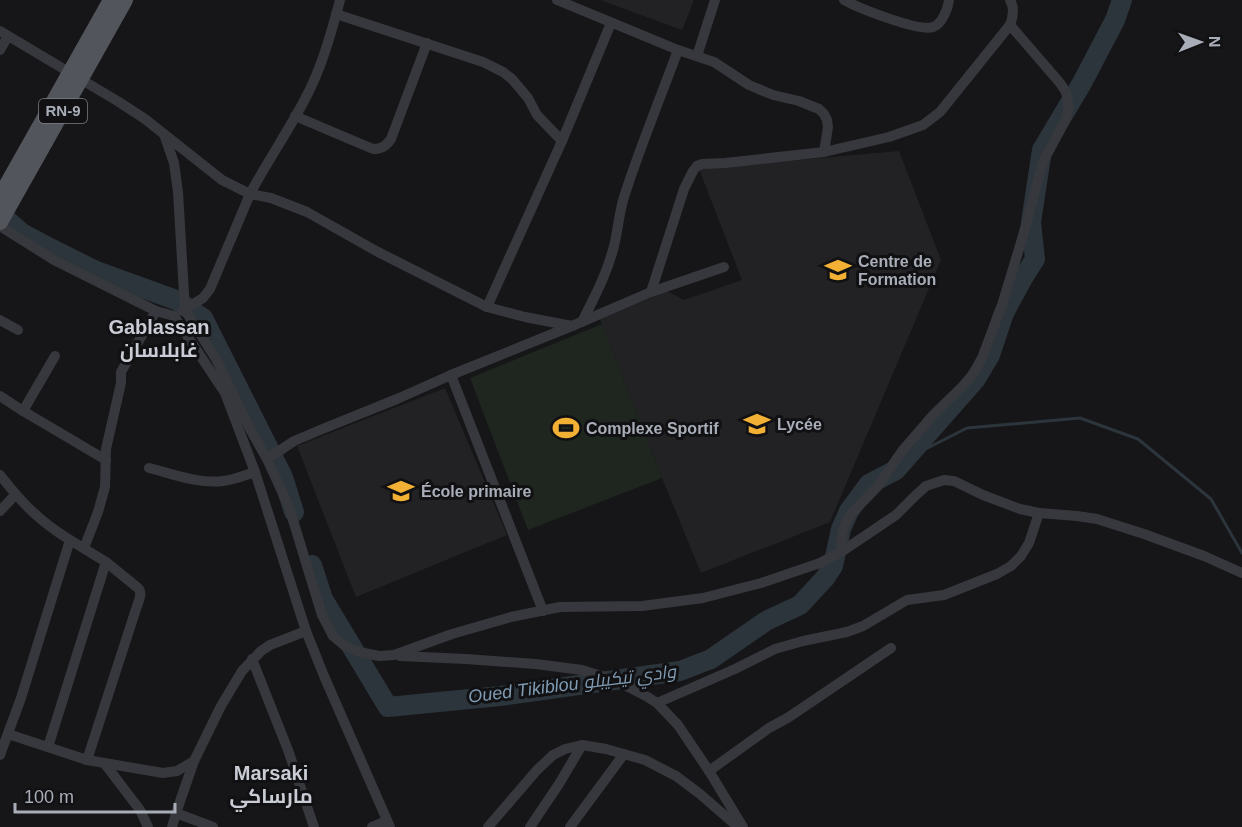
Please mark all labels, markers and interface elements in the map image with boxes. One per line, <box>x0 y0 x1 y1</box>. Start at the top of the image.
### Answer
north arrow <box>1170 12 1230 72</box>
text: N <box>1206 36 1223 48</box>
road number: RN-9 <box>39 99 87 123</box>
place label: Centre de Formation <box>858 253 936 288</box>
school or university icon: Centre de Formation <box>823 255 853 285</box>
district label: Gablassan غابلاسان <box>108 316 210 362</box>
school or university icon: Lycée <box>742 409 772 439</box>
sports icon: Complexe Sportif <box>551 413 581 443</box>
place label: Lycée <box>777 416 822 433</box>
place label: Complexe Sportif <box>586 420 719 437</box>
school or university icon: École primaire <box>386 476 416 506</box>
place label: École primaire <box>421 482 531 500</box>
water label: Oued Tikiblou وادي تيكيبلو <box>467 661 679 711</box>
district label: Marsaki مارساكي <box>229 762 313 812</box>
scale bar <box>15 776 176 814</box>
text: 100 m <box>24 787 74 807</box>

